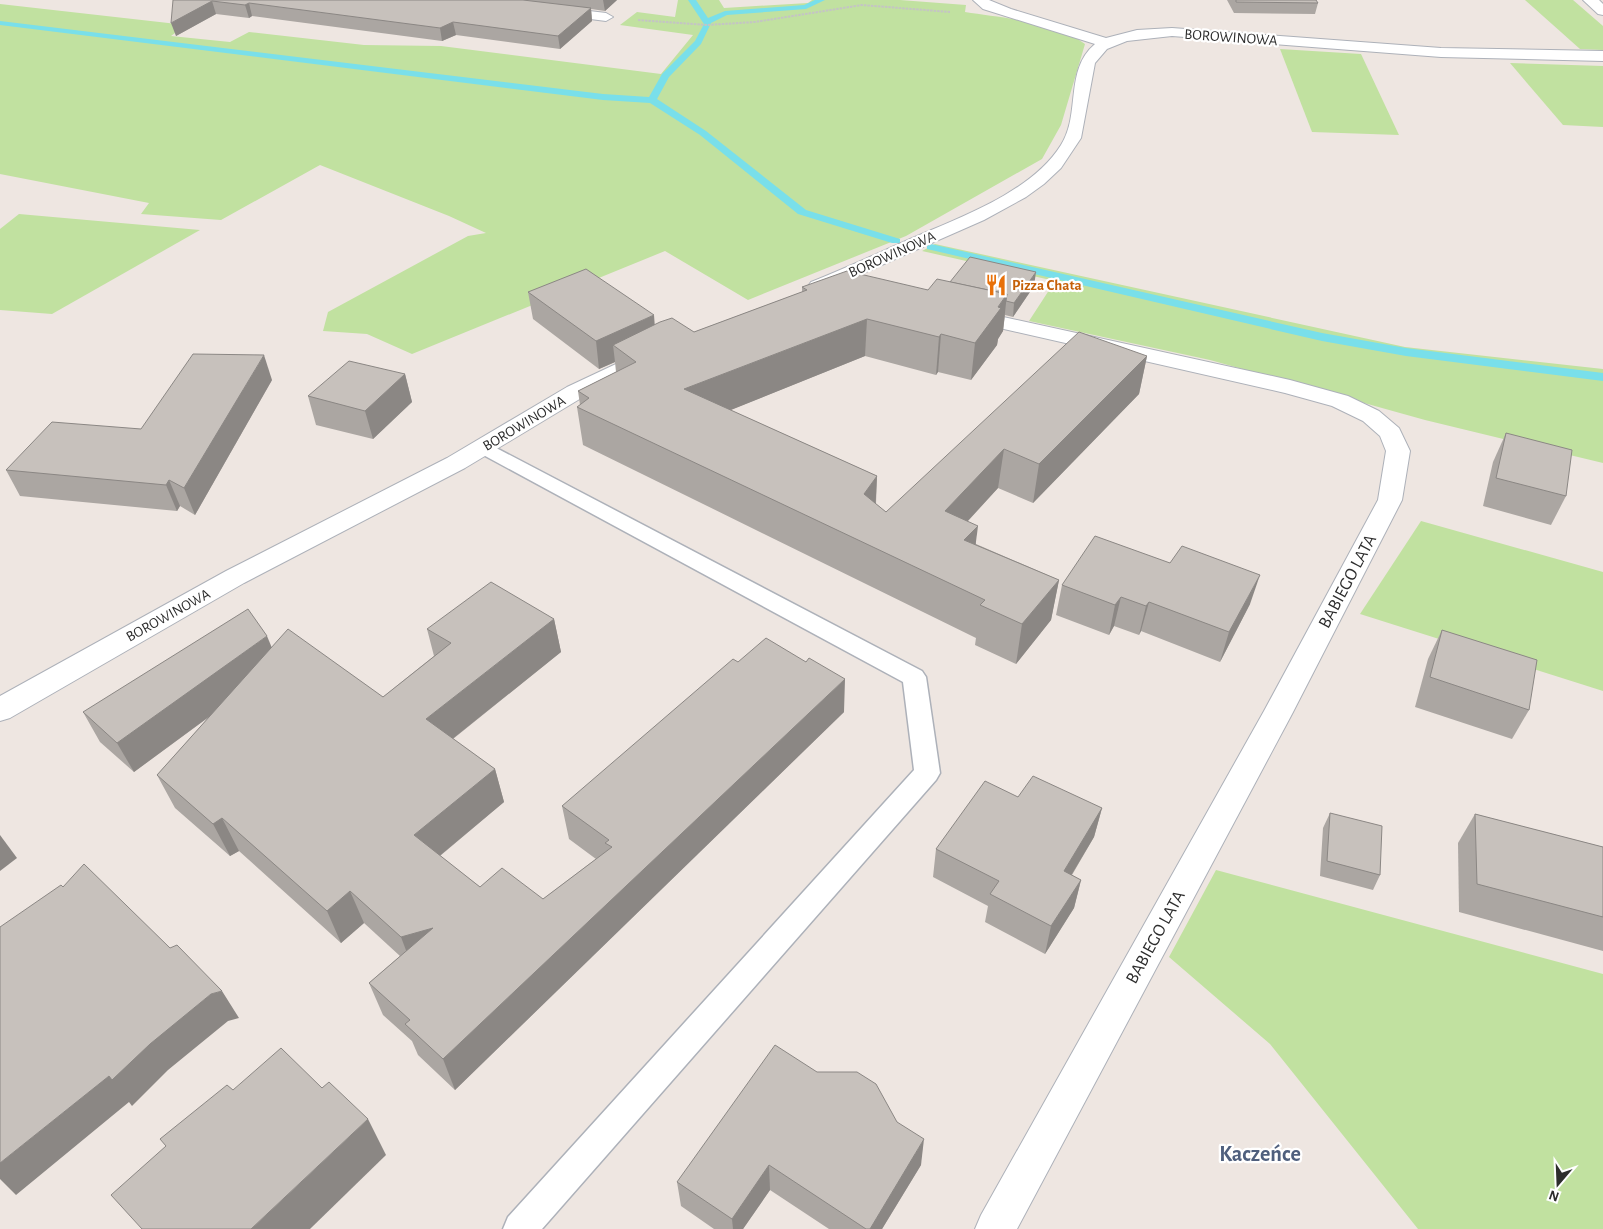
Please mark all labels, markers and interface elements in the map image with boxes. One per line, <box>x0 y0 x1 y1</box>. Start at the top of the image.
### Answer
street label: BOROWINOWA <box>1184 27 1278 48</box>
street label: BOROWINOWA <box>846 228 938 280</box>
restaurant icon: Pizza Chata <box>983 272 1009 298</box>
place label: Pizza Chata <box>1012 278 1082 293</box>
street label: BOROWINOWA <box>480 393 568 454</box>
street label: BABIEGO LATA <box>1316 531 1380 631</box>
street label: BOROWINOWA <box>124 586 213 645</box>
street label: BABIEGO LATA <box>1123 887 1189 987</box>
district label: Kaczeńce <box>1219 1143 1301 1165</box>
north arrow <box>1533 1159 1583 1209</box>
text: N <box>1547 1187 1561 1204</box>

